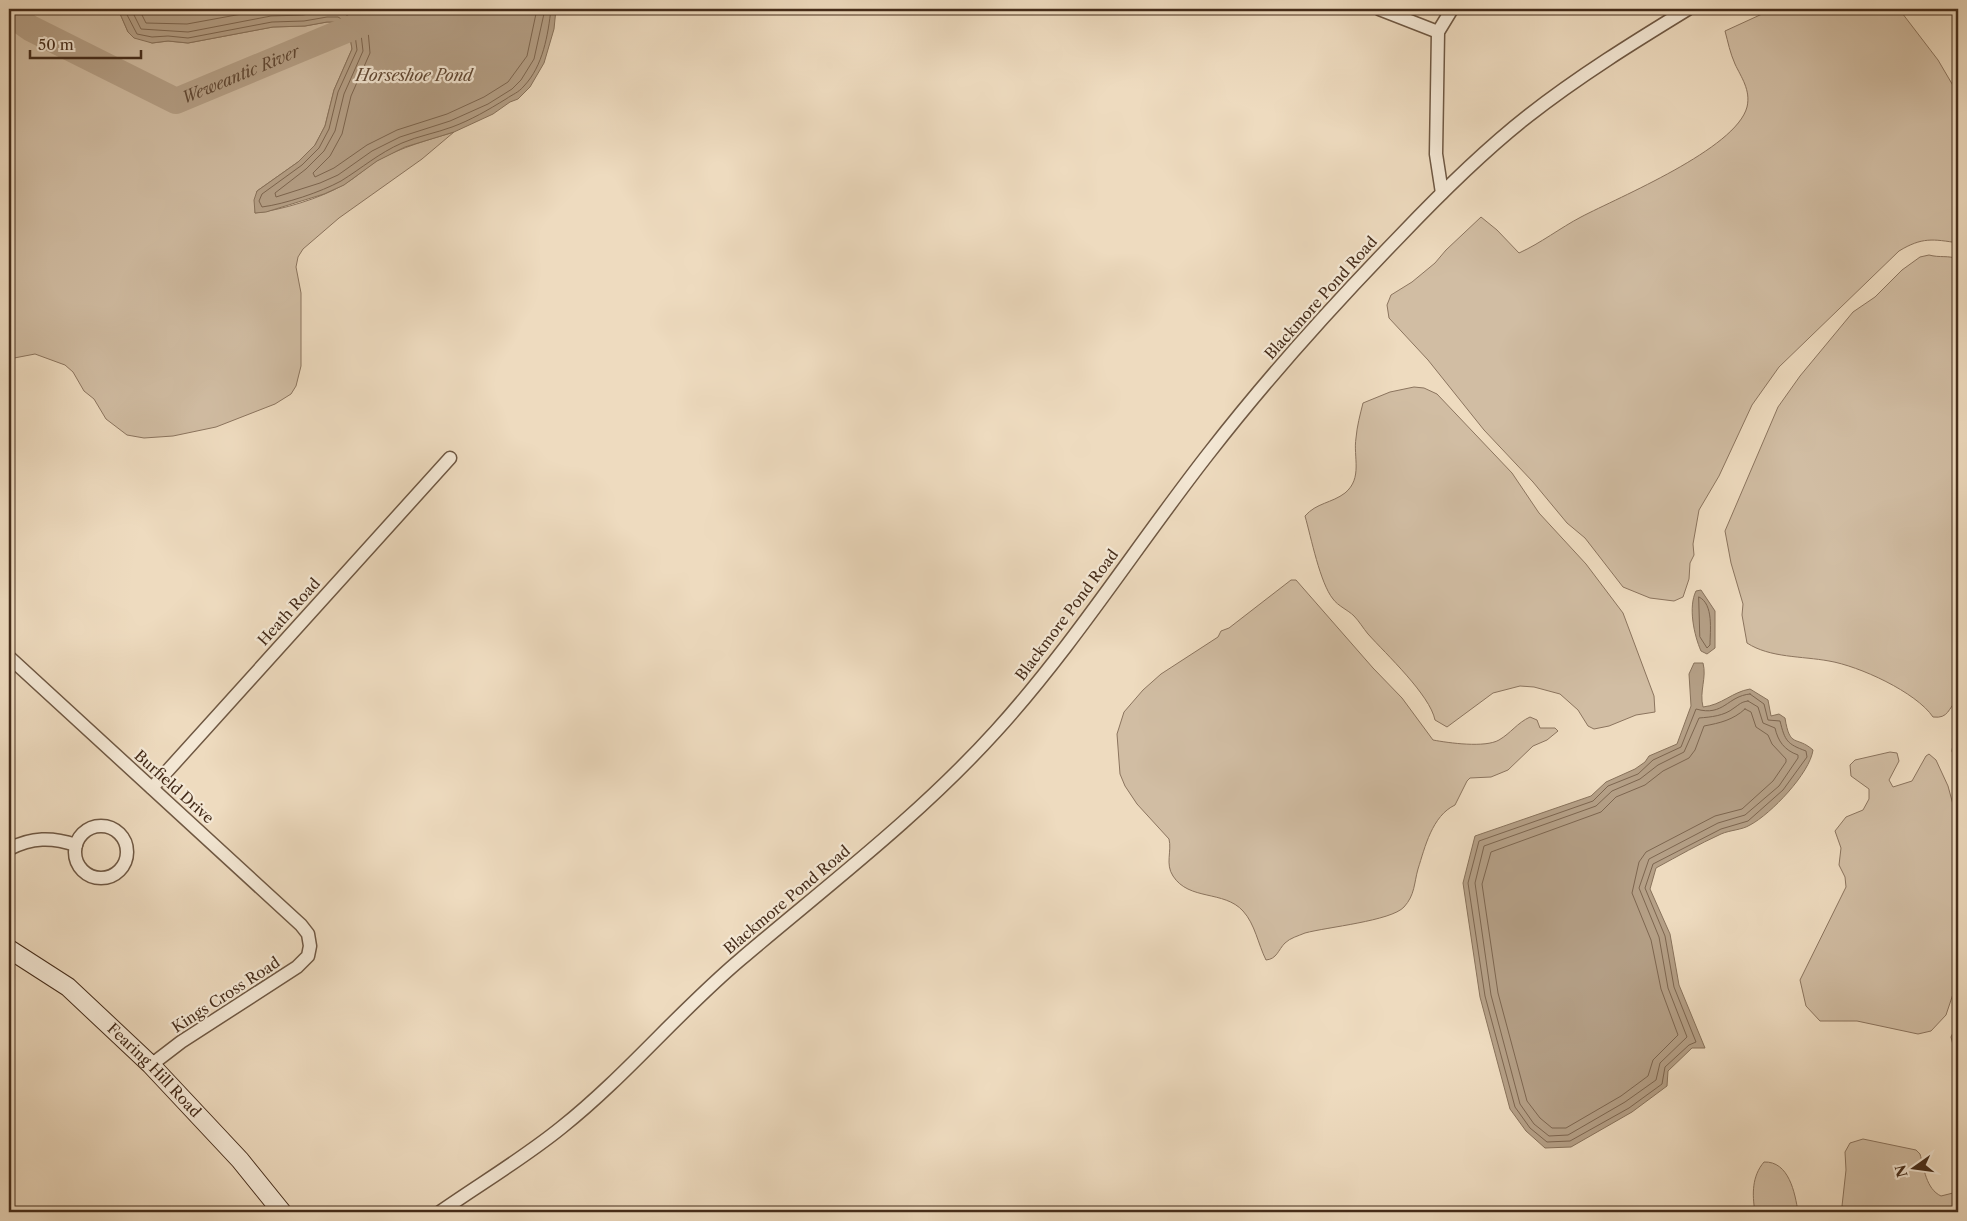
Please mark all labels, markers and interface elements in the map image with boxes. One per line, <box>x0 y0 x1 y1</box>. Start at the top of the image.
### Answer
scale bar <box>30 28 141 60</box>
text: 50 m <box>38 35 74 54</box>
water label: Weweantic River <box>179 40 304 108</box>
water label: Horseshoe Pond <box>353 65 474 85</box>
street label: Blackmore Pond Road <box>1260 232 1381 363</box>
street label: Blackmore Pond Road <box>1011 545 1122 684</box>
street label: Heath Road <box>253 574 324 649</box>
street label: Burfield Drive <box>131 746 218 827</box>
street label: Blackmore Pond Road <box>720 841 854 958</box>
street label: Kings Cross Road <box>168 953 283 1037</box>
street label: Fearing Hill Road <box>104 1019 205 1121</box>
north arrow <box>1890 1144 1940 1194</box>
text: N <box>1891 1163 1912 1179</box>

